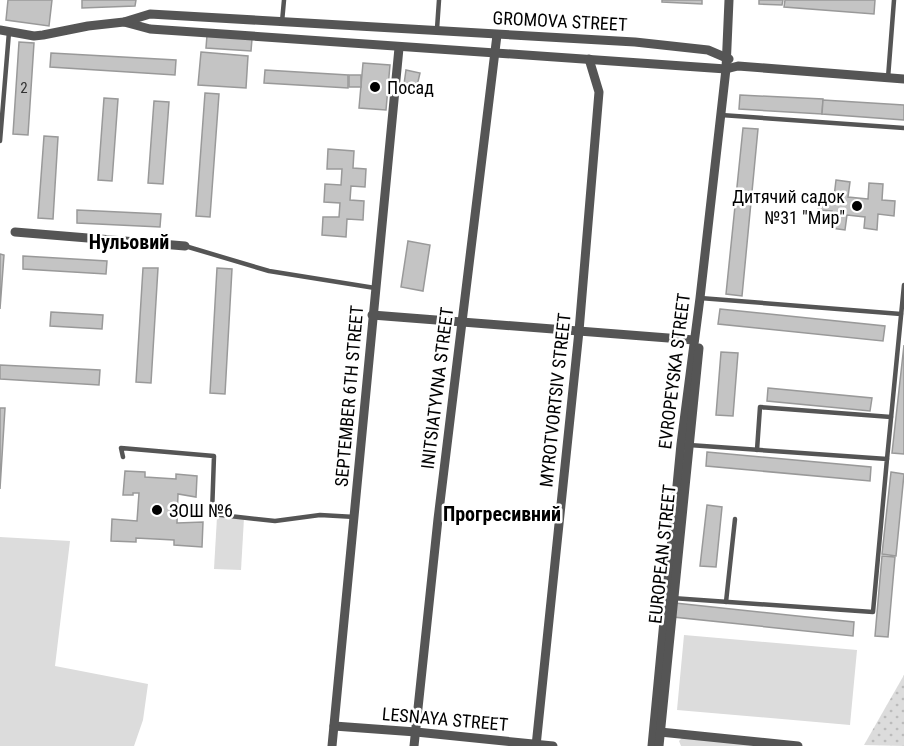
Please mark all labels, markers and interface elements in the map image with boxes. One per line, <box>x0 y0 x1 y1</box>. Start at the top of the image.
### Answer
street label: GROMOVA STREET <box>492 7 628 35</box>
place label: Посад <box>387 77 434 98</box>
house number: 2 <box>20 79 28 97</box>
marker: Посад <box>368 80 382 94</box>
place label: Дитячий садок №31 "Мир" <box>732 186 845 228</box>
marker: Дитячий садок №31 "Мир" <box>850 199 864 213</box>
district label: Нульовий <box>89 230 169 254</box>
street label: EVROPEYSKA STREET <box>654 292 694 450</box>
street label: SEPTEMBER 6TH STREET <box>331 304 367 488</box>
street label: INITSIATYVNA STREET <box>417 306 457 470</box>
street label: MYROTVORTSIV STREET <box>535 312 575 488</box>
street label: EUROPEAN STREET <box>644 483 680 625</box>
place label: ЗОШ №6 <box>169 500 233 521</box>
district label: Прогресивний <box>443 502 561 526</box>
marker: ЗОШ №6 <box>150 503 164 517</box>
street label: LESNAYA STREET <box>381 703 509 735</box>

